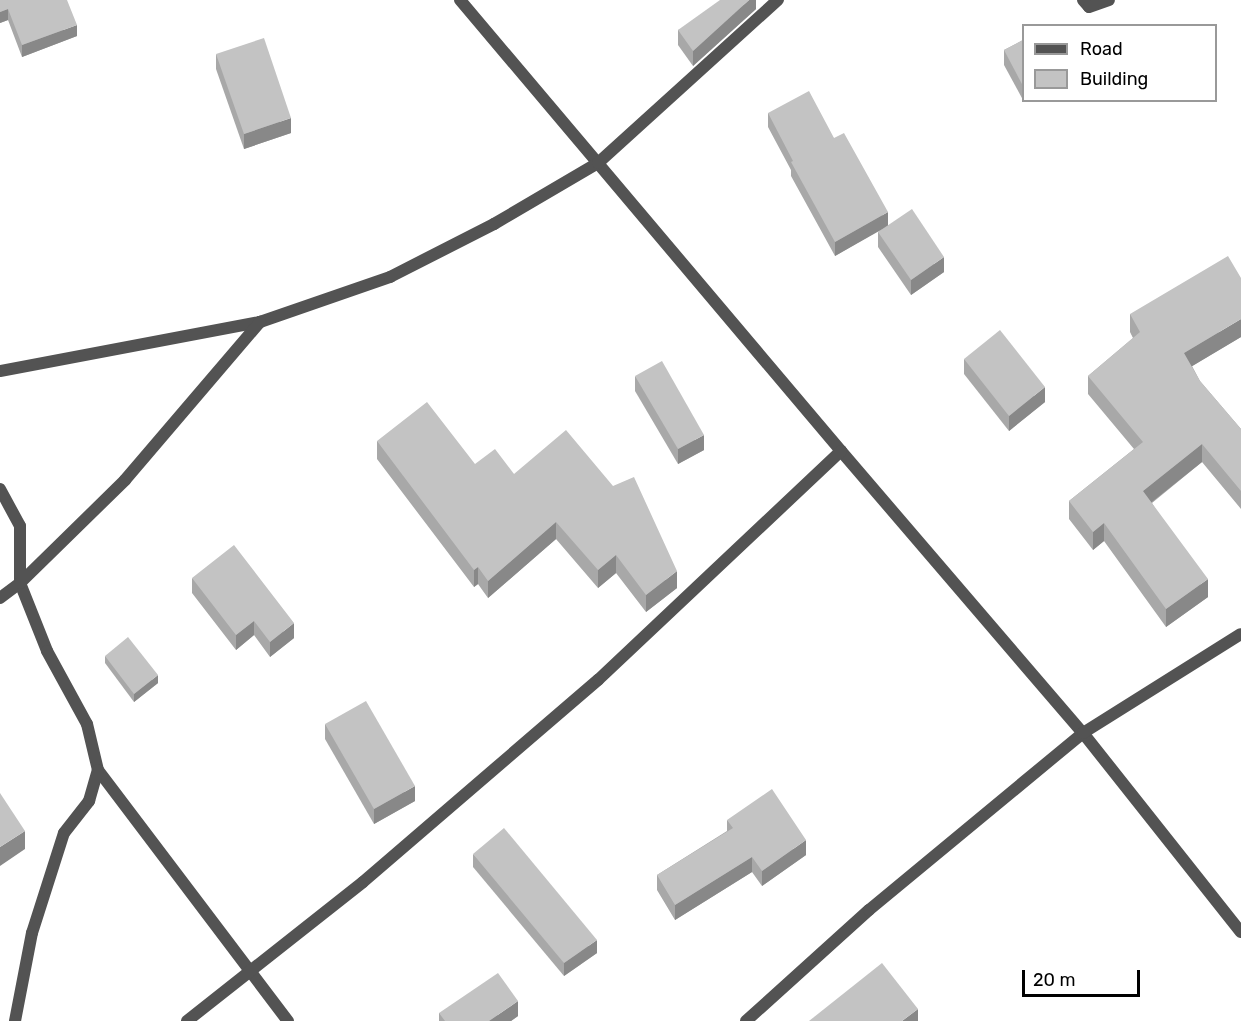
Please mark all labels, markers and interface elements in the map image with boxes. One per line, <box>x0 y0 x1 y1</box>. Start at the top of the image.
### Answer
legend <box>1022 24 1217 102</box>
text: Road <box>1080 38 1123 60</box>
text: Building <box>1080 68 1148 90</box>
scale bar <box>1025 958 1144 996</box>
text: 20 m <box>1033 969 1075 991</box>

